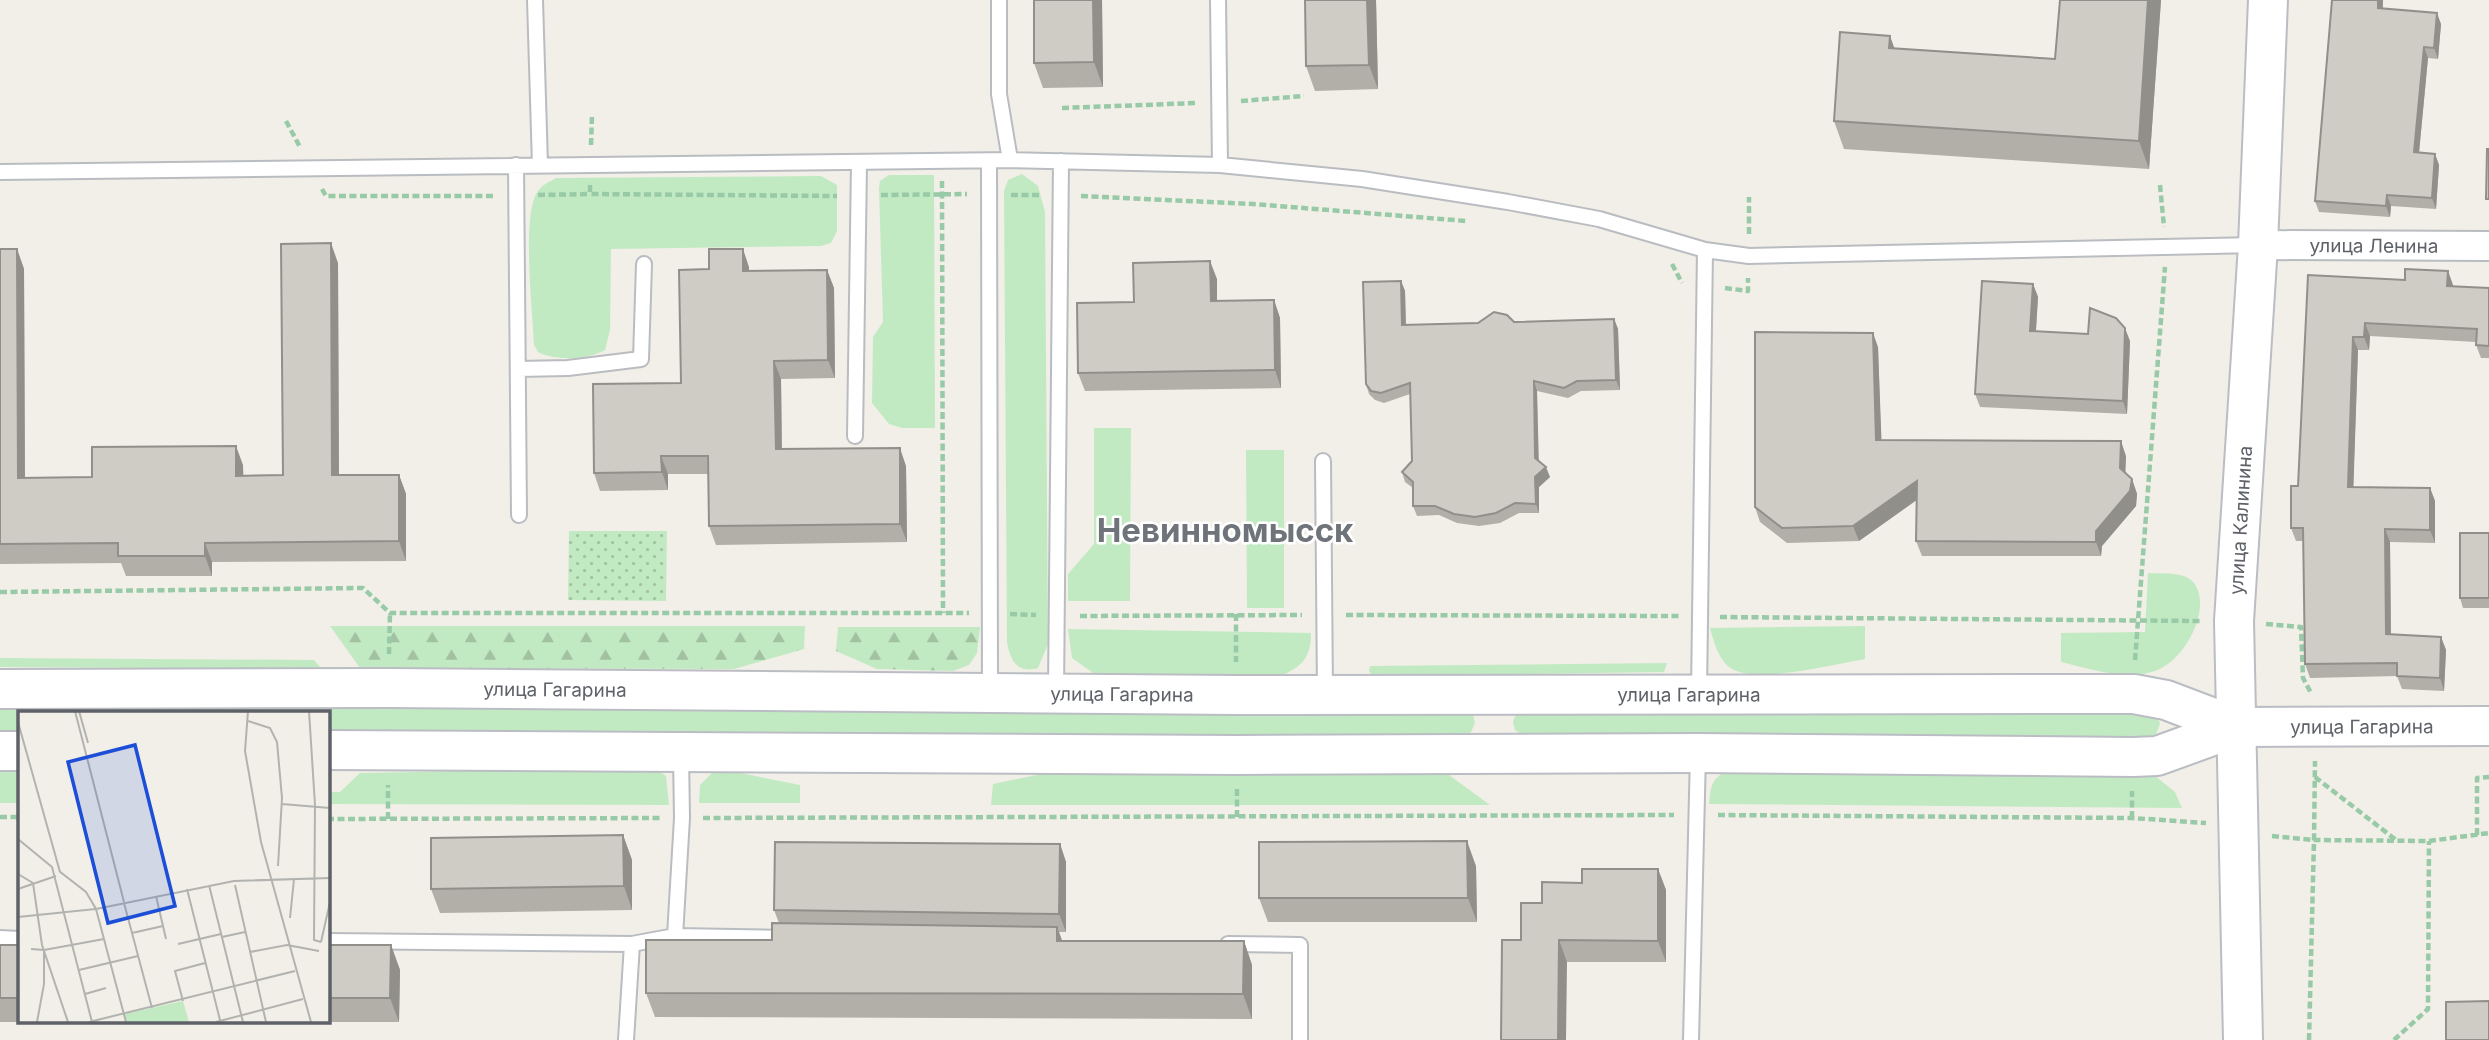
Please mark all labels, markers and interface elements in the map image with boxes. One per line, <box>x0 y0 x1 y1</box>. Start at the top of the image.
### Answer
street label: улица Ленина <box>2309 234 2439 257</box>
street label: улица Калинина <box>2224 445 2257 596</box>
district label: Невинномысск <box>1097 510 1354 550</box>
street label: улица Гагарина <box>483 677 627 701</box>
street label: улица Гагарина <box>1050 682 1194 706</box>
street label: улица Гагарина <box>1617 683 1761 706</box>
inset map <box>18 711 329 1023</box>
street label: улица Гагарина <box>2290 715 2434 738</box>

